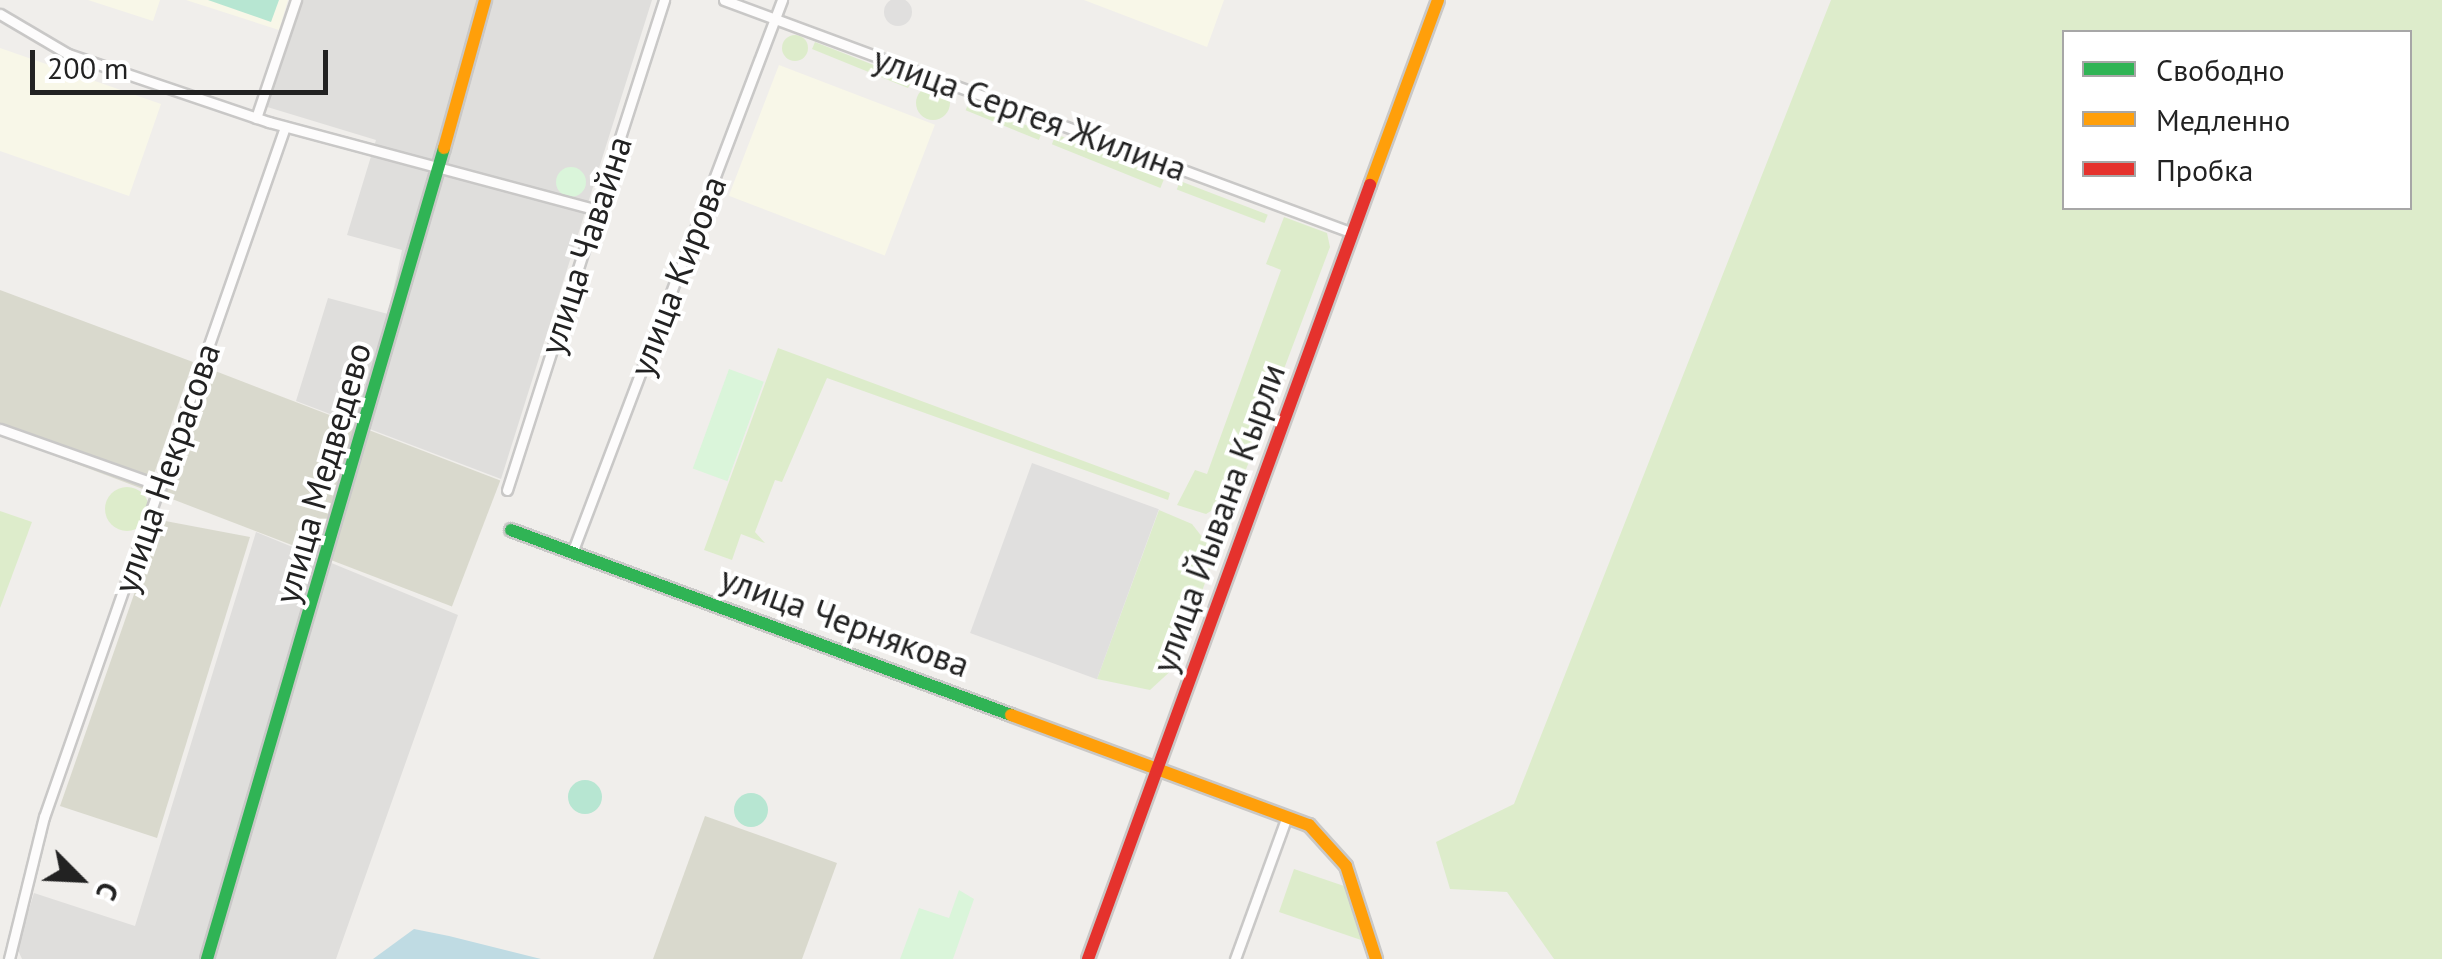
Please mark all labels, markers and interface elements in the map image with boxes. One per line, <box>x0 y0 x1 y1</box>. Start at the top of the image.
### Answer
scale bar <box>35 30 332 92</box>
legend <box>2062 30 2412 210</box>
street label: улица Сергея Жилина <box>868 37 1192 189</box>
text: 200 m <box>47 48 128 87</box>
text: Свободно <box>2156 50 2285 89</box>
text: Медленно <box>2156 100 2290 139</box>
street label: улица Чавайна <box>530 130 640 360</box>
text: Пробка <box>2156 150 2253 189</box>
street label: улица Кирова <box>620 170 734 382</box>
street label: улица Некрасова <box>104 338 228 598</box>
street label: улица Медведево <box>265 338 379 608</box>
street label: улица Йывана Кырли <box>1143 358 1293 678</box>
street label: улица Чернякова <box>715 557 975 685</box>
north arrow <box>30 829 130 929</box>
text: С <box>88 877 128 906</box>

